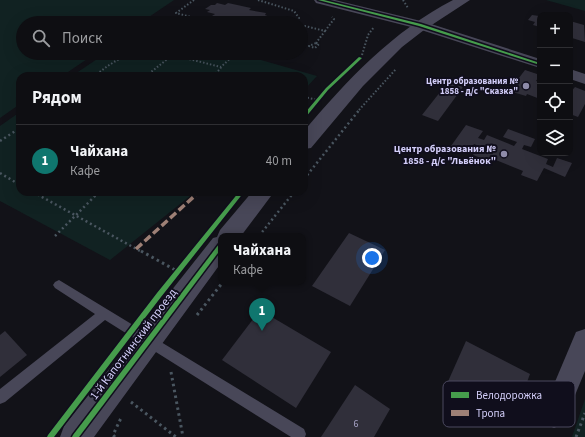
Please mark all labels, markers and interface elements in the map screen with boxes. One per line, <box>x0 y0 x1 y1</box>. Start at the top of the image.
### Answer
map controls <box>537 12 573 156</box>
button: + <box>537 12 573 48</box>
search box <box>16 16 308 60</box>
icon: search <box>30 27 52 49</box>
text: Поиск <box>62 28 103 49</box>
button: − <box>537 48 573 84</box>
place label: Центр образования № 1858 - д/с "Сказка" <box>426 75 518 98</box>
marker: Центр образования № 1858 - д/с "Сказка" <box>521 81 531 91</box>
button: locate <box>537 84 573 120</box>
text: Рядом <box>32 86 82 110</box>
button: layers <box>537 120 573 156</box>
text: Чайхана <box>70 141 128 162</box>
place label: Центр образования № 1858 - д/с "Львёнок" <box>394 142 496 168</box>
marker: Центр образования № 1858 - д/с "Львёнок" <box>499 149 509 159</box>
text: 1 <box>42 152 48 170</box>
text: 40 m <box>266 152 292 170</box>
text: Кафе <box>70 162 100 180</box>
popup <box>218 233 306 285</box>
text: Чайхана <box>233 240 291 261</box>
your location <box>362 248 382 268</box>
text: Кафе <box>233 261 263 279</box>
street label: 1-й Капотнинский проезд <box>86 285 181 404</box>
pin: 1 <box>249 298 275 331</box>
legend <box>443 381 575 427</box>
text: Велодорожка <box>476 388 542 403</box>
text: Тропа <box>476 406 505 421</box>
house number: 6 <box>354 417 359 431</box>

